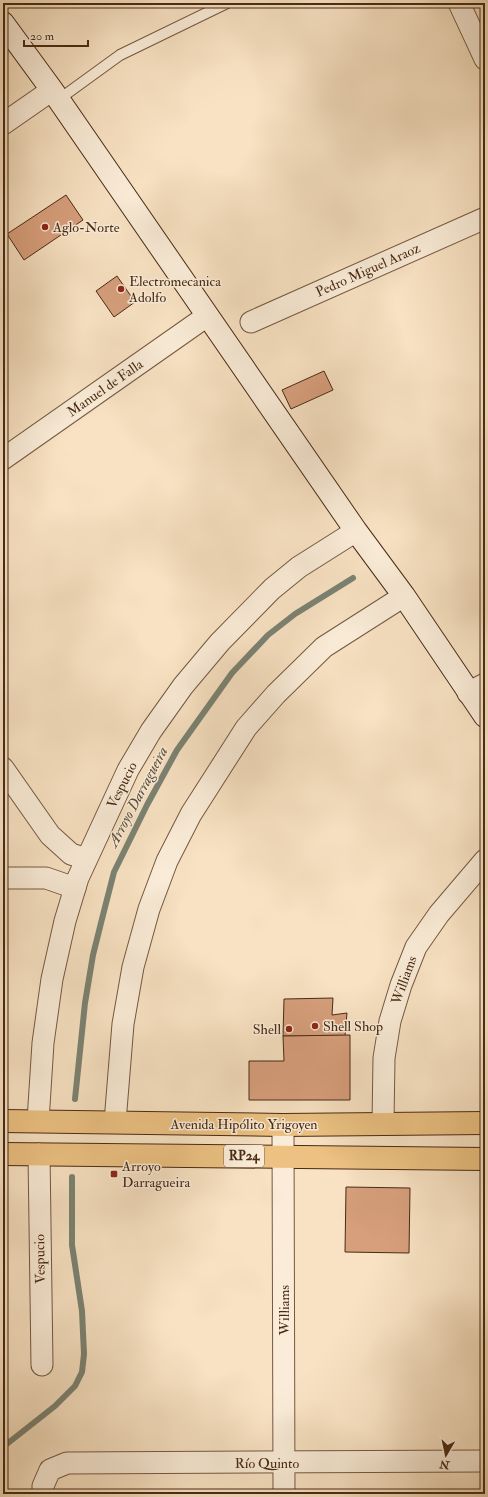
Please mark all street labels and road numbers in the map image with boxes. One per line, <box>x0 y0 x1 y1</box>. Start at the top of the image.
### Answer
street label: Pedro Miguel Araoz <box>313 239 423 301</box>
street label: Manuel de Falla <box>64 355 146 420</box>
street label: Vespucio <box>103 759 142 811</box>
street label: Williams <box>387 953 421 1007</box>
street label: Avenida Hipólito Yrigoyen <box>169 1116 318 1134</box>
road number: RP24 <box>224 1145 264 1167</box>
street label: Vespucio <box>31 1234 50 1284</box>
street label: Williams <box>276 1285 293 1336</box>
street label: Río Quinto <box>235 1455 300 1472</box>

